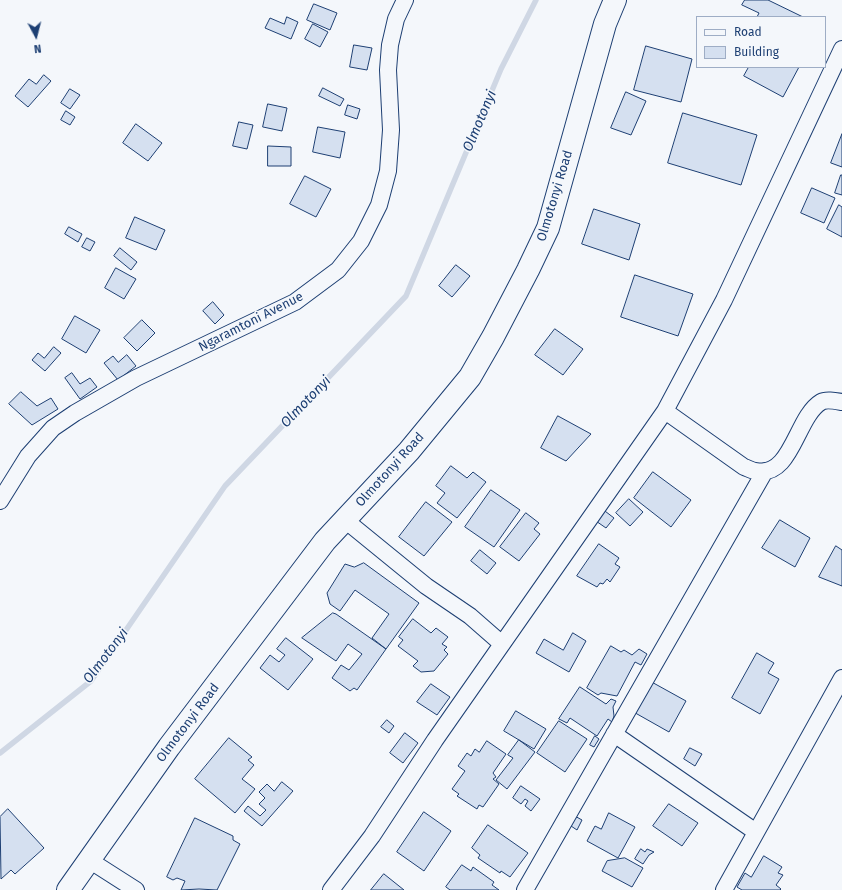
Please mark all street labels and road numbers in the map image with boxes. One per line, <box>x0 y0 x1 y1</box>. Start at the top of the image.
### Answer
street label: Olmotonyi Road <box>534 148 576 244</box>
street label: Ngaramtoni Avenue <box>196 289 306 355</box>
street label: Olmotonyi Road <box>353 430 427 510</box>
street label: Olmotonyi Road <box>153 681 223 765</box>

